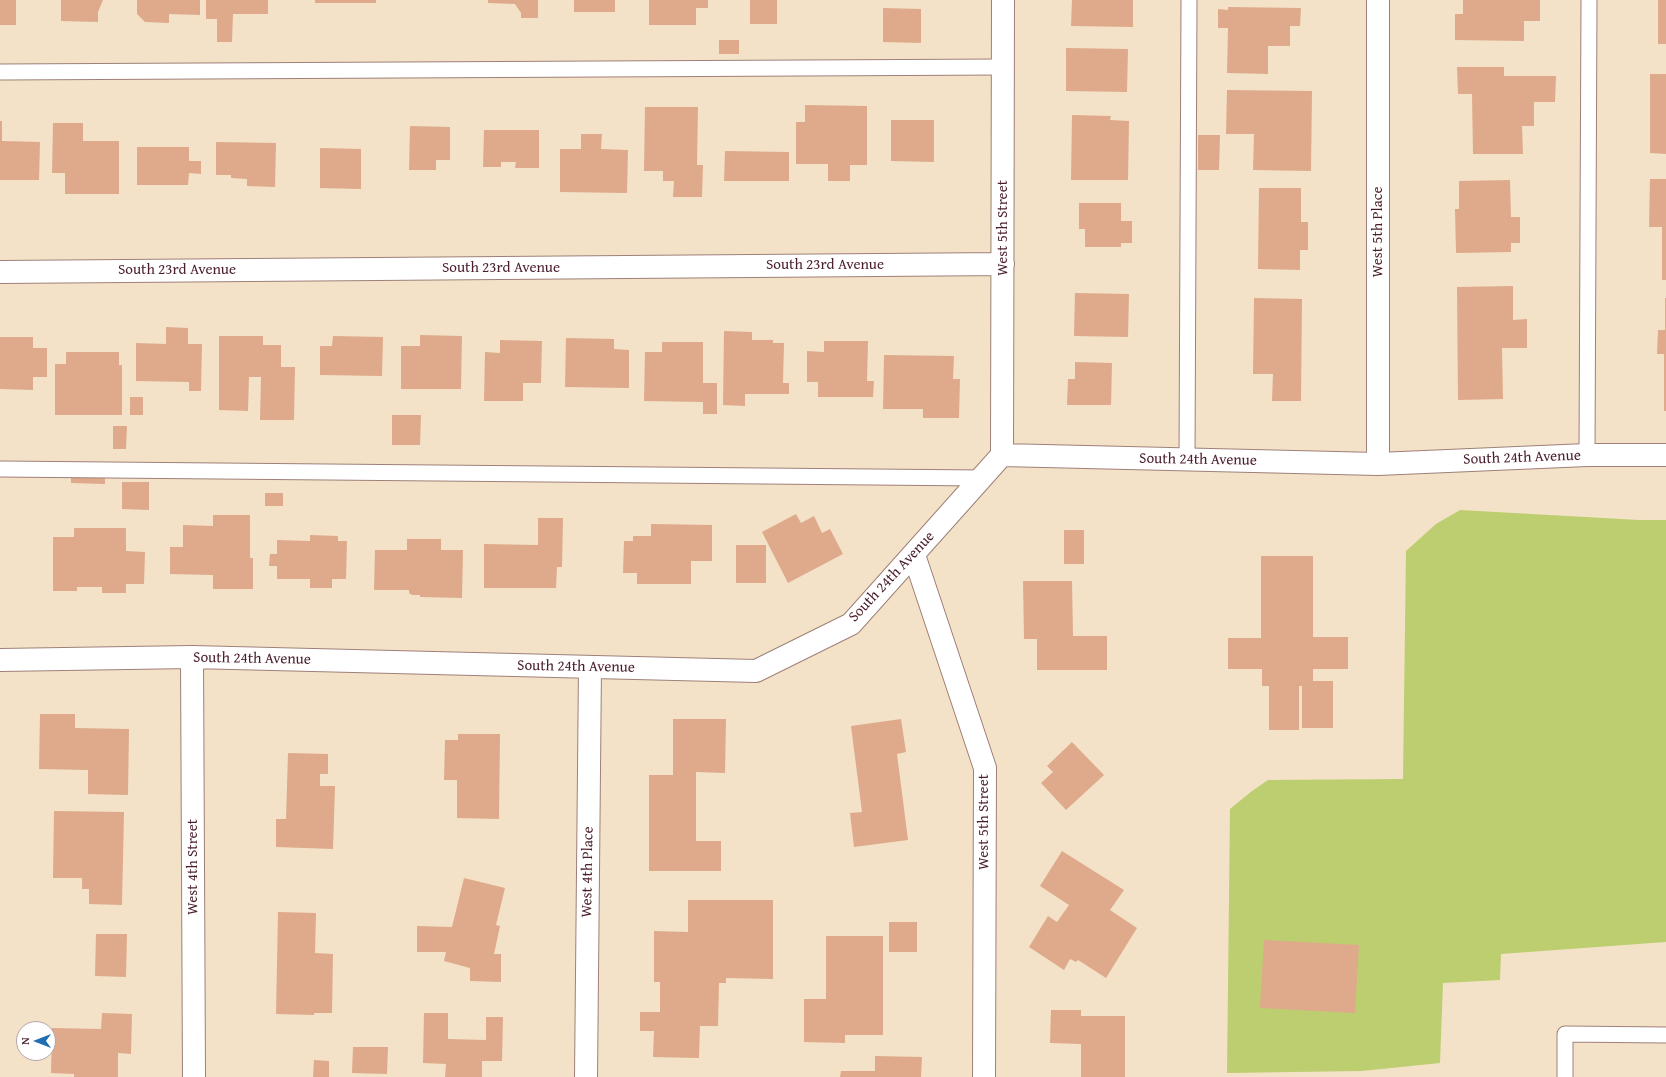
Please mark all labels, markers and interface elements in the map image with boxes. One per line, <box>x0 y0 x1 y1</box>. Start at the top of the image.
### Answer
street label: West 5th Street <box>994 180 1012 276</box>
street label: West 5th Place <box>1369 186 1387 278</box>
street label: South 23rd Avenue <box>766 256 884 274</box>
street label: South 23rd Avenue <box>442 259 560 277</box>
street label: South 23rd Avenue <box>118 261 236 279</box>
street label: South 24th Avenue <box>1463 447 1581 469</box>
street label: South 24th Avenue <box>1139 450 1257 470</box>
street label: South 24th Avenue <box>845 528 939 626</box>
street label: South 24th Avenue <box>193 649 311 669</box>
street label: South 24th Avenue <box>517 657 635 677</box>
street label: West 5th Street <box>975 774 993 870</box>
street label: West 4th Street <box>184 819 202 915</box>
street label: West 4th Place <box>578 826 598 918</box>
north arrow <box>16 1021 56 1061</box>
text: N <box>17 1037 33 1045</box>

